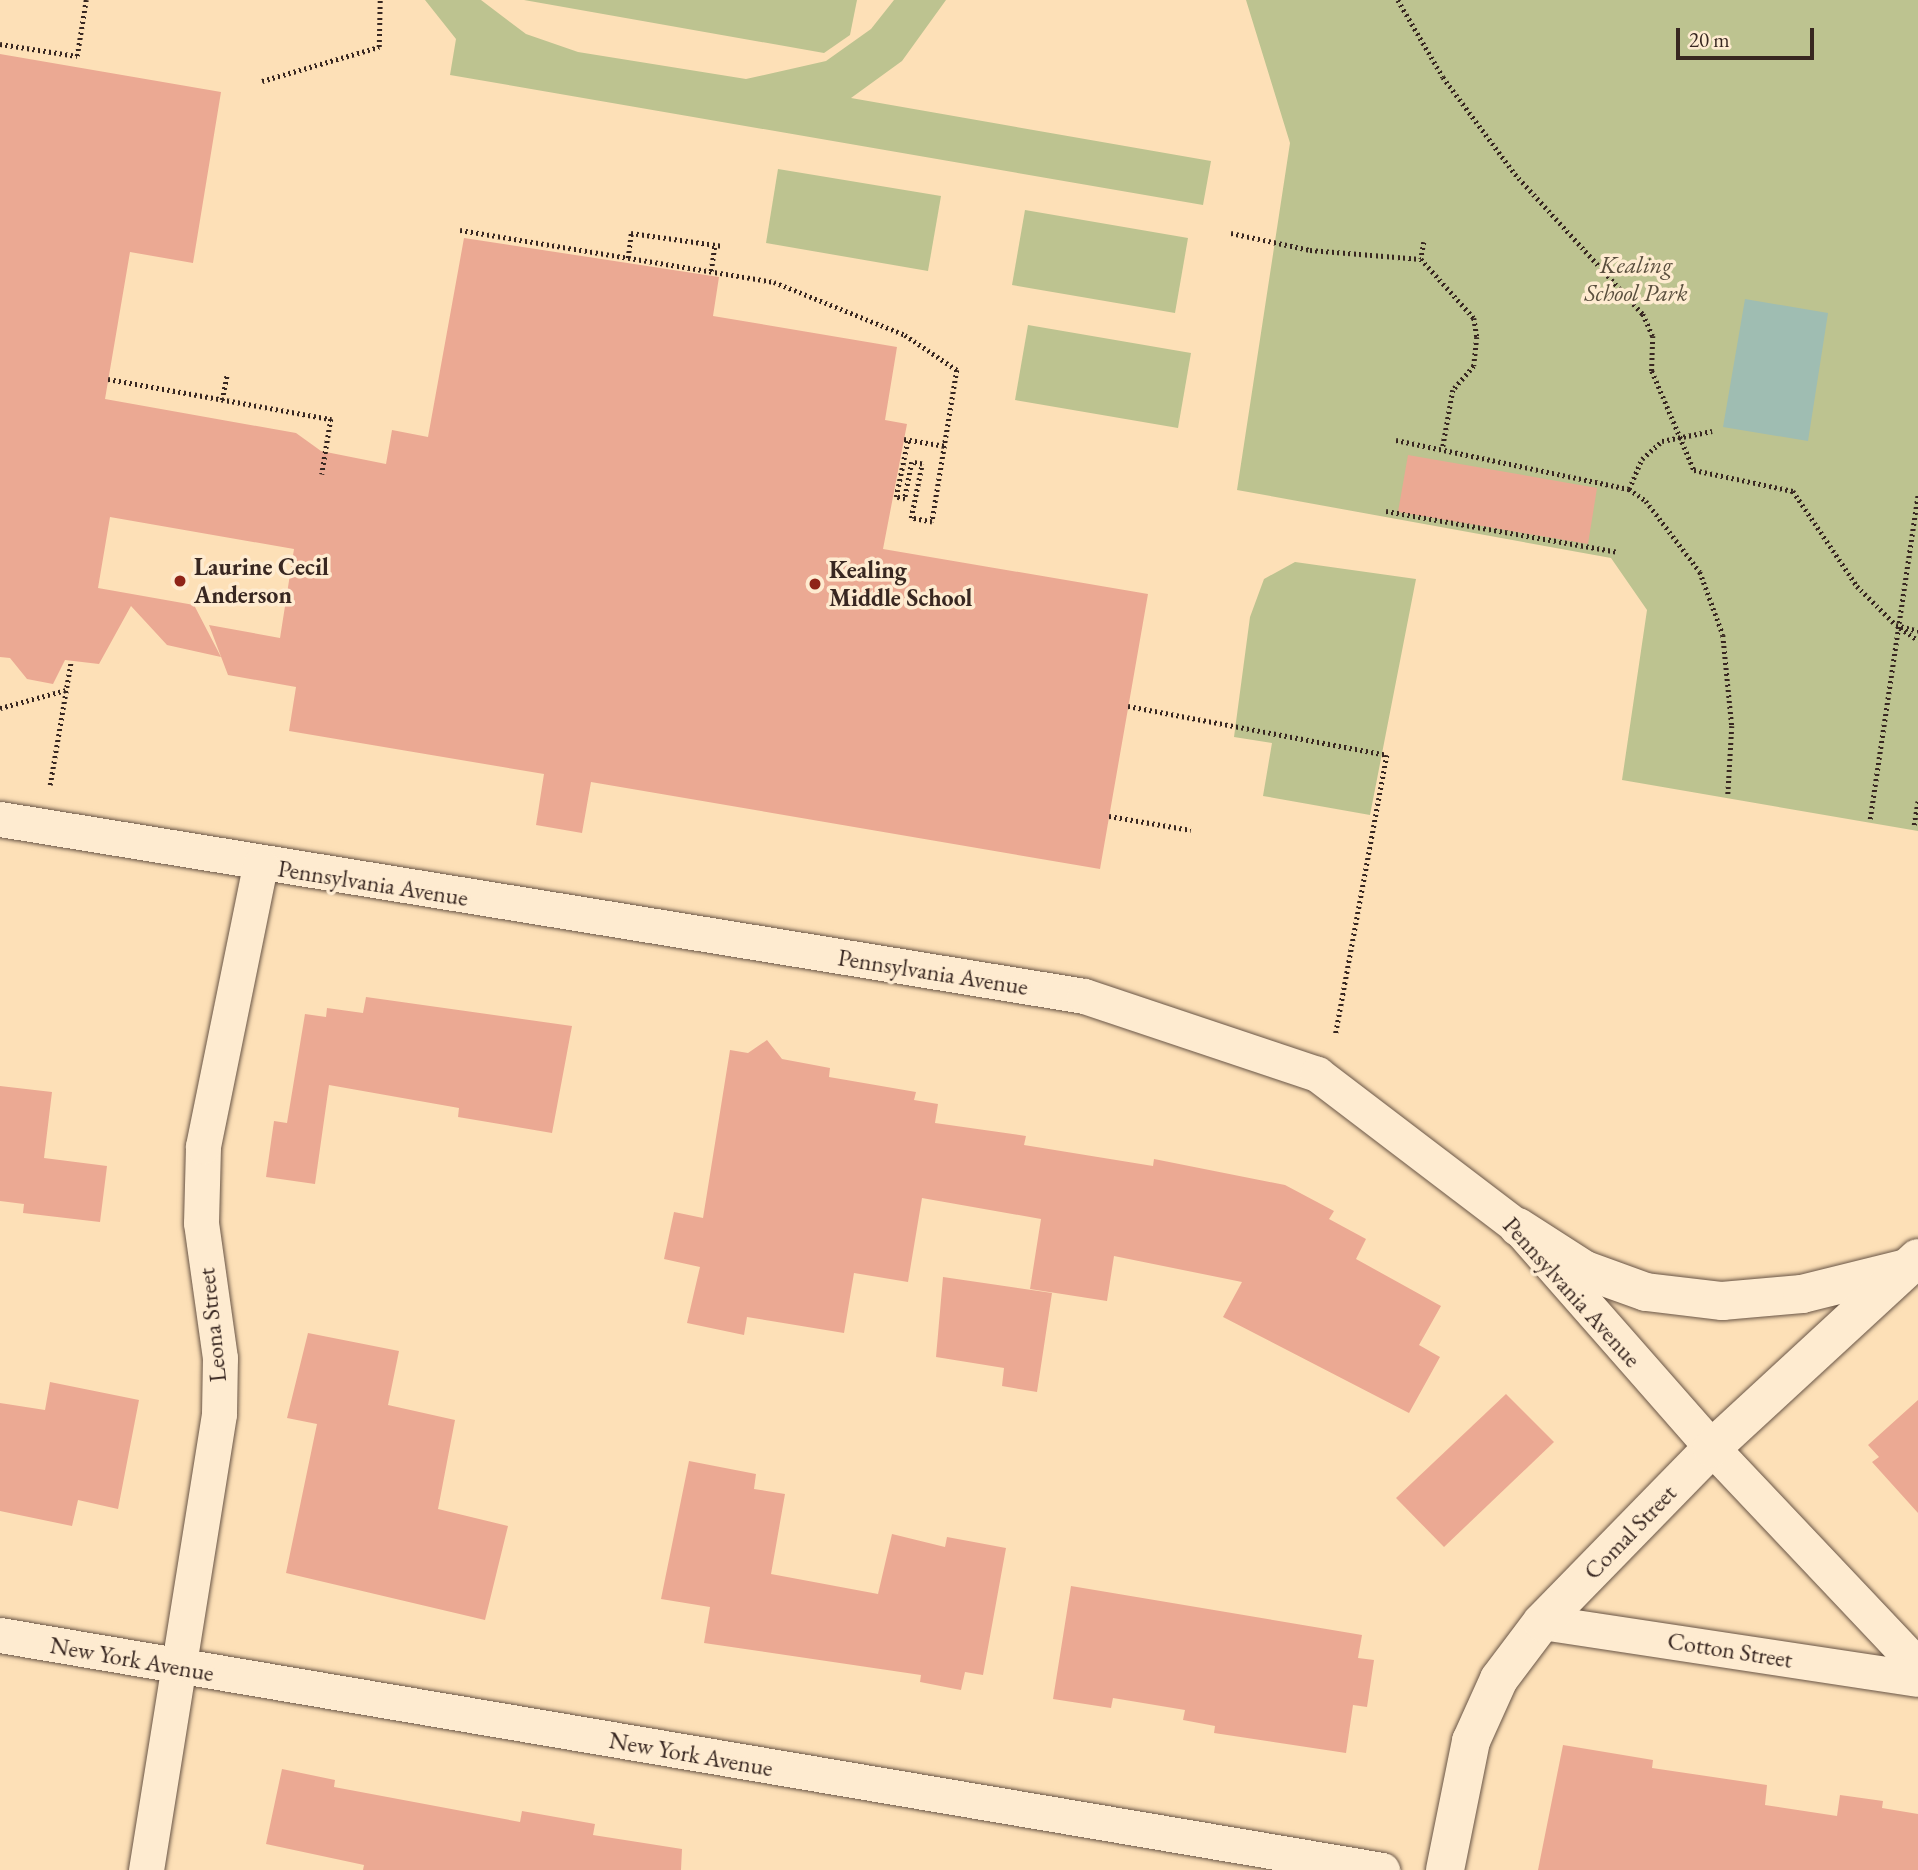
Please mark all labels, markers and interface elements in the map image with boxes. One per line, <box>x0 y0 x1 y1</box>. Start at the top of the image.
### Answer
scale bar <box>1680 14 1818 58</box>
text: 20 m <box>1689 26 1730 53</box>
park label: Kealing School Park <box>1584 251 1688 307</box>
place label: Laurine Cecil Anderson <box>194 553 329 609</box>
place label: Kealing Middle School <box>829 556 972 612</box>
marker: Laurine Cecil Anderson <box>172 573 188 589</box>
marker: Kealing Middle School <box>807 576 823 592</box>
street label: Pennsylvania Avenue <box>276 854 470 912</box>
street label: Pennsylvania Avenue <box>836 943 1030 1001</box>
street label: Pennsylvania Avenue <box>1497 1211 1647 1373</box>
street label: Leona Street <box>192 1266 232 1384</box>
street label: Comal Street <box>1578 1479 1682 1585</box>
street label: Cotton Street <box>1665 1626 1795 1674</box>
street label: New York Avenue <box>48 1630 216 1688</box>
street label: New York Avenue <box>607 1725 775 1783</box>

